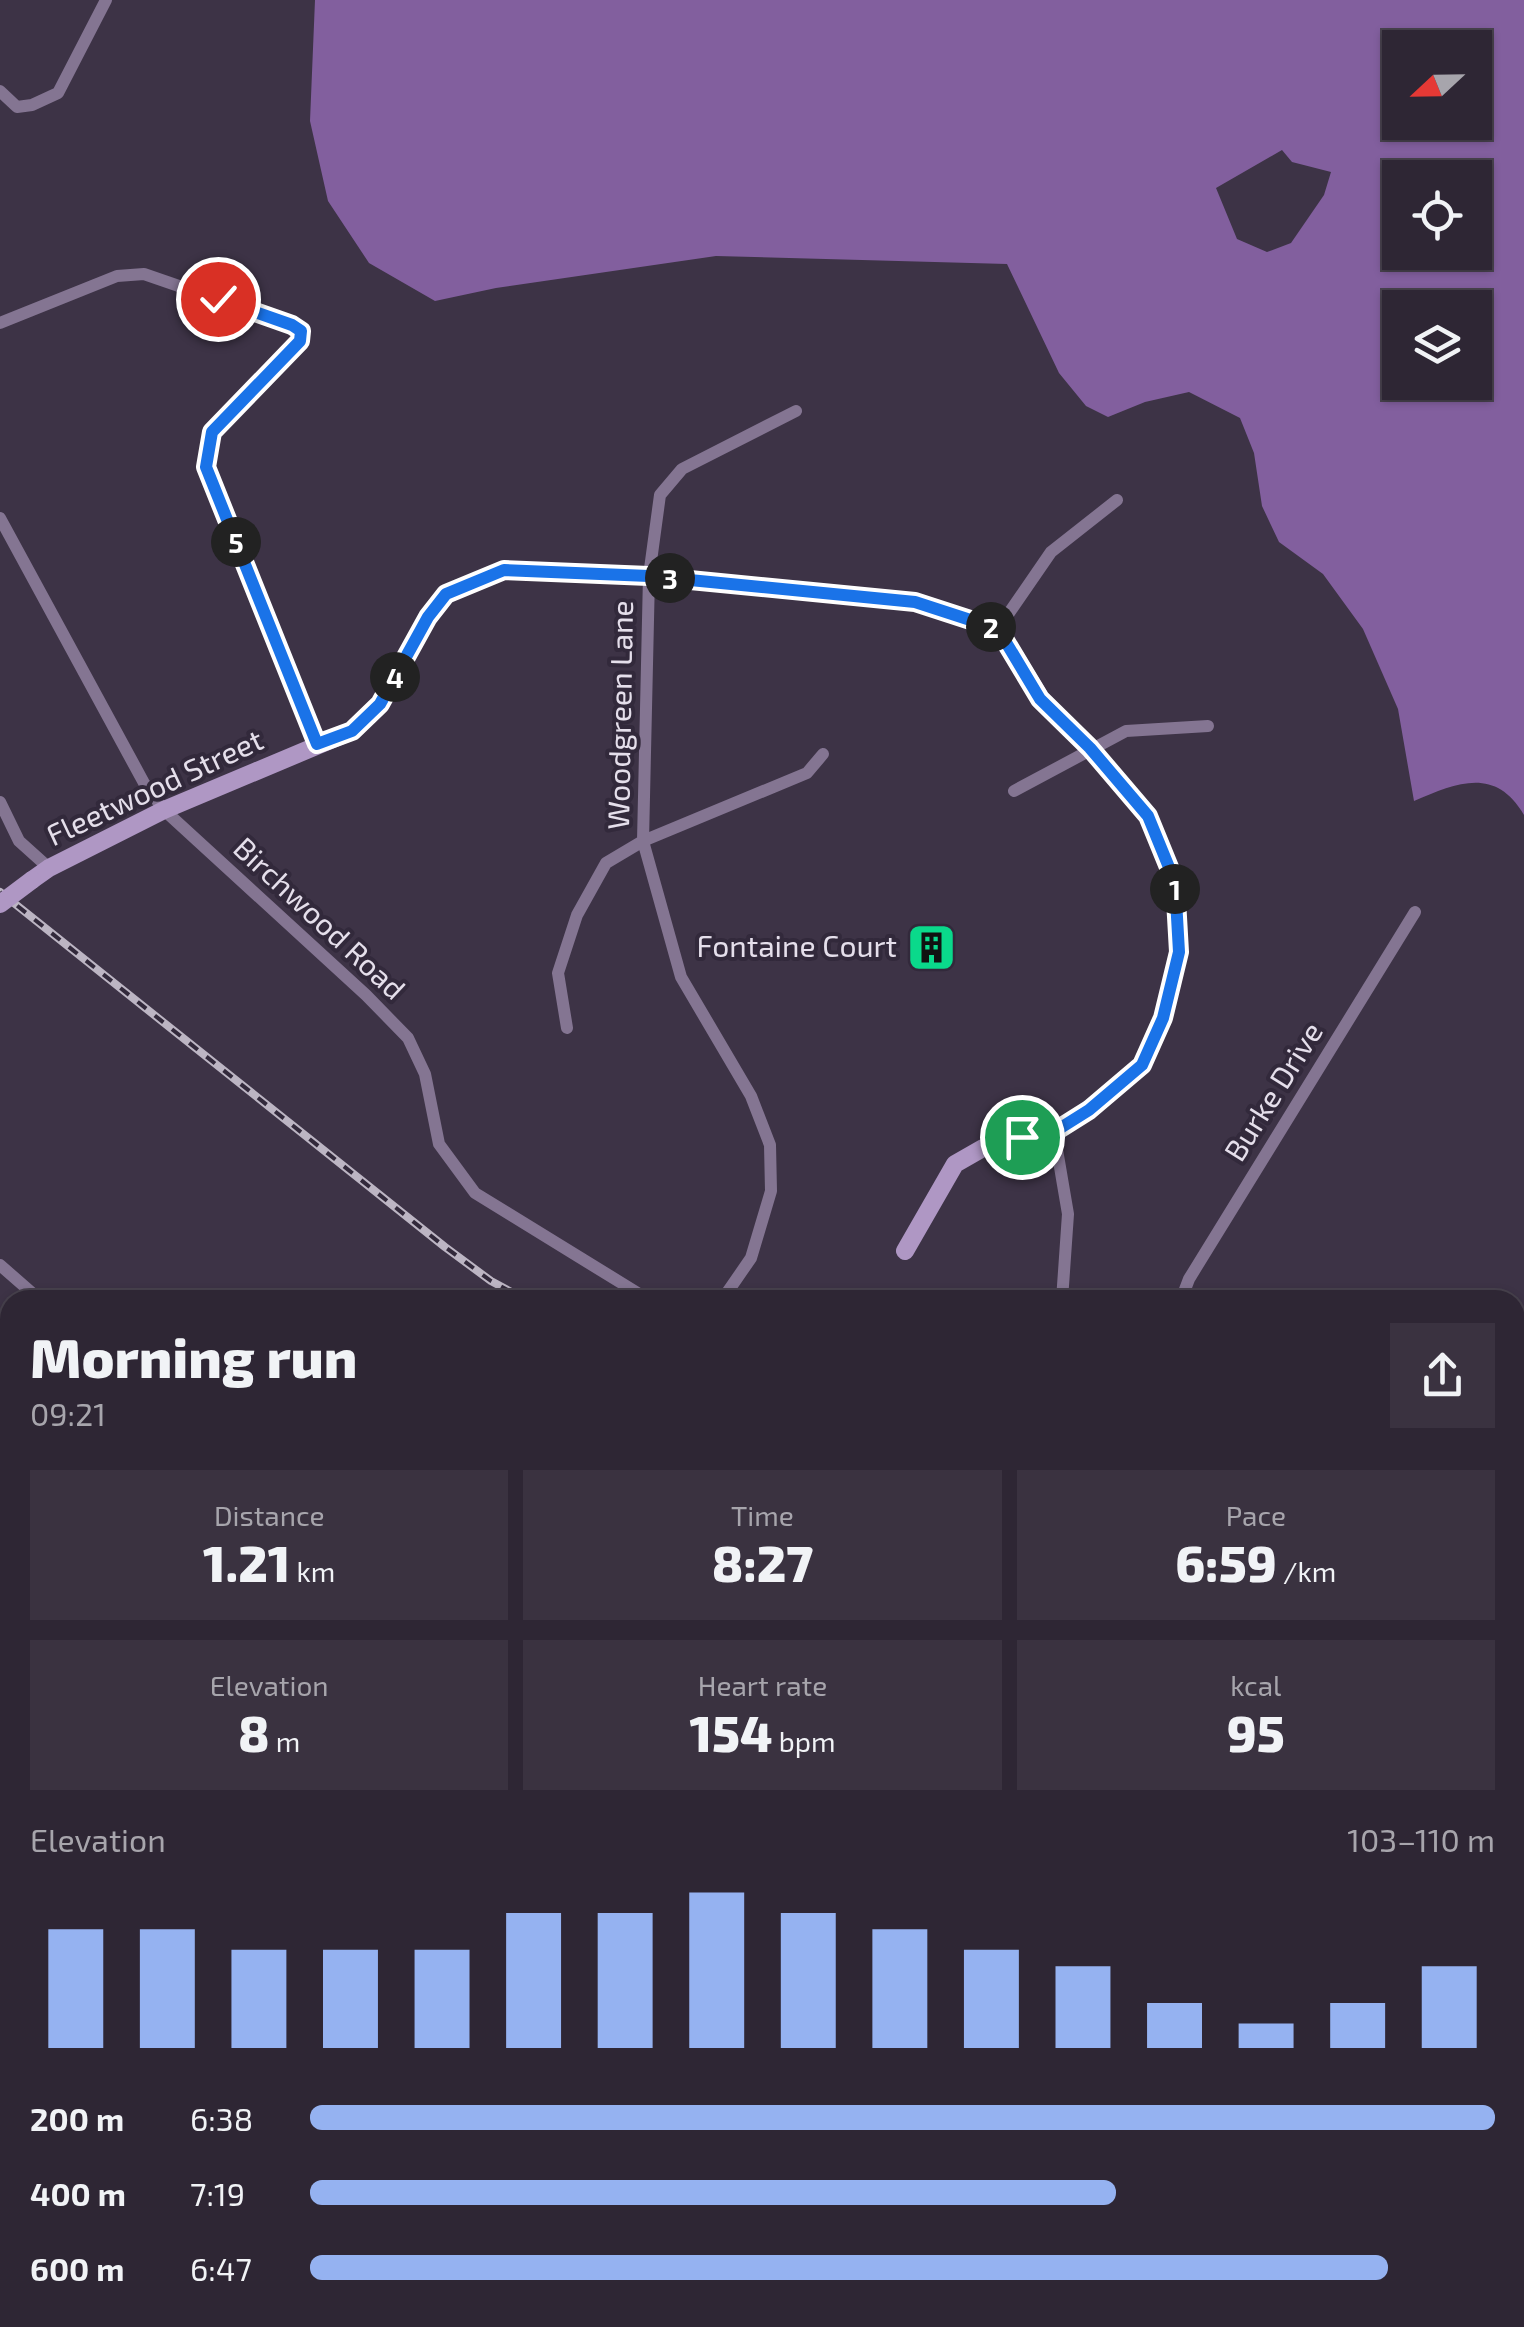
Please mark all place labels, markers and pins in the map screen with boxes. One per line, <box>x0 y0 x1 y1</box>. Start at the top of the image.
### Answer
pin <box>176 257 261 342</box>
pin: 5 <box>211 517 261 567</box>
pin: 3 <box>645 553 695 603</box>
pin: 2 <box>966 602 1016 652</box>
pin: 4 <box>370 652 420 702</box>
pin: 1 <box>1150 864 1200 914</box>
building icon: Fontaine Court <box>906 921 958 973</box>
place label: Fontaine Court <box>697 927 897 963</box>
pin <box>980 1095 1065 1180</box>

